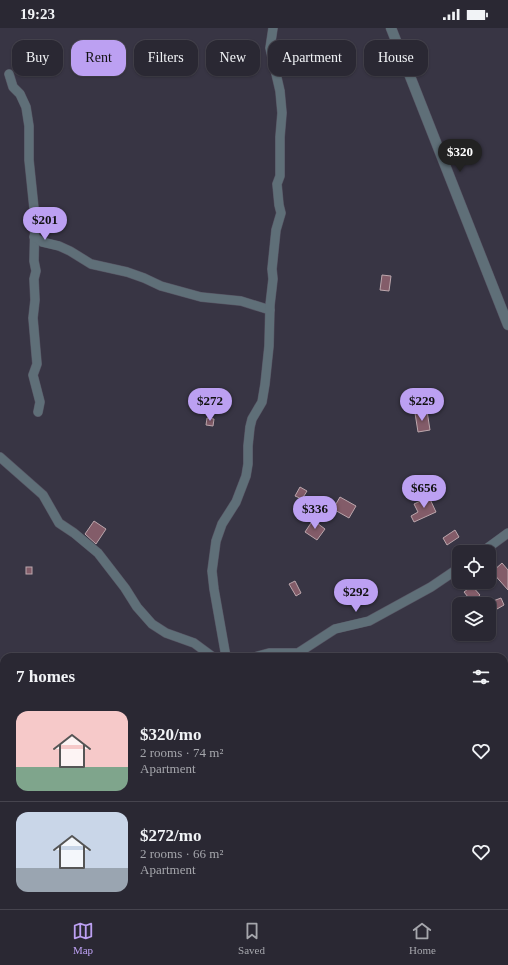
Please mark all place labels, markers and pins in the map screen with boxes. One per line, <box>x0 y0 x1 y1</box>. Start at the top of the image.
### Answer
pin: $320 <box>436 139 484 173</box>
pin: $201 <box>21 207 69 241</box>
pin: $272 <box>186 388 234 422</box>
pin: $229 <box>398 388 446 422</box>
pin: $656 <box>400 475 448 509</box>
pin: $336 <box>291 496 339 530</box>
pin: $292 <box>332 579 380 613</box>

